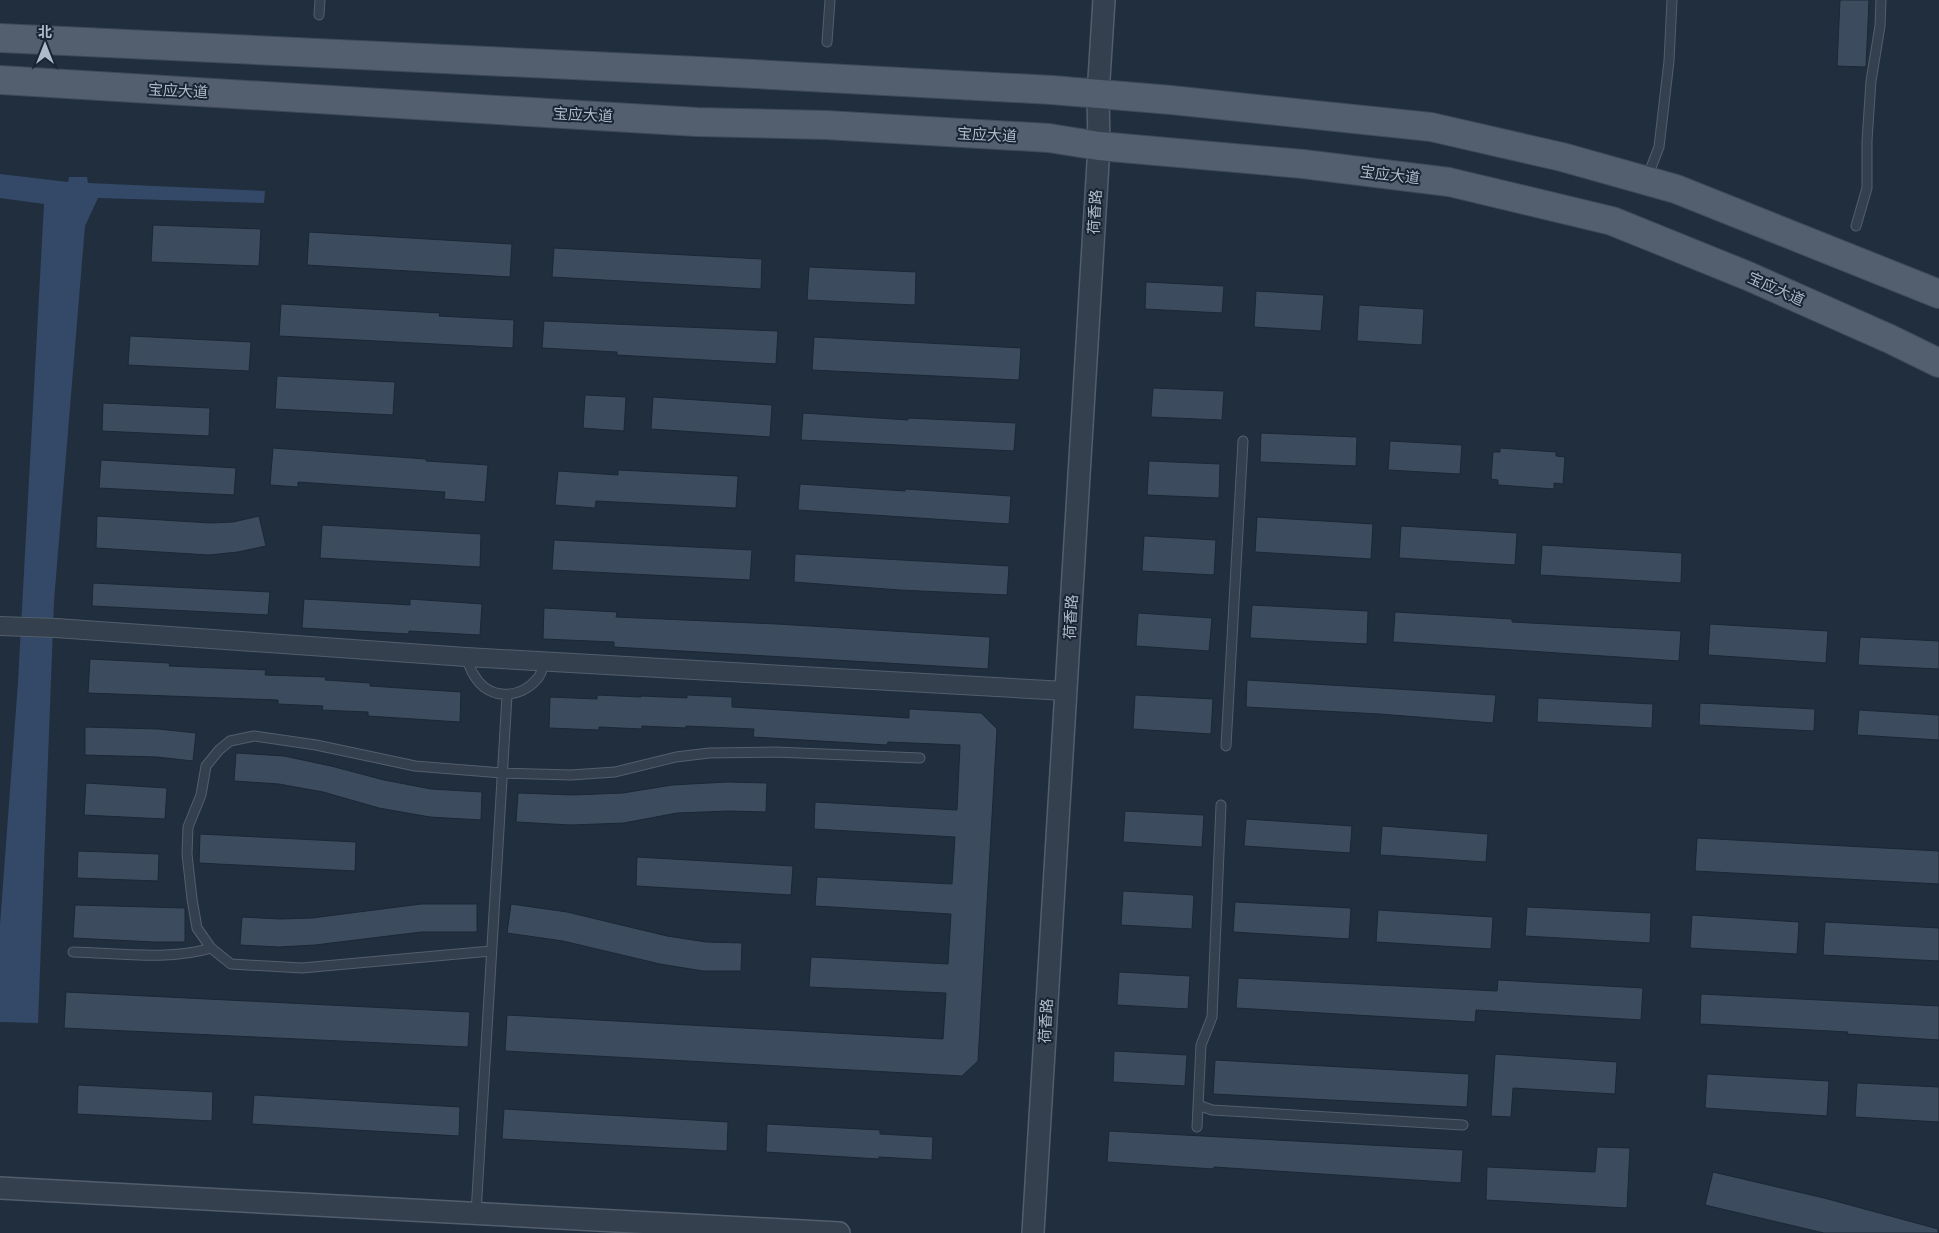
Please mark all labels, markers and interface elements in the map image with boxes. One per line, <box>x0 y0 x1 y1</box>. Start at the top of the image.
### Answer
north arrow <box>20 20 70 70</box>
text: 北 <box>38 23 52 41</box>
street label: 宝应大道 <box>148 80 208 102</box>
street label: 宝应大道 <box>553 104 613 126</box>
street label: 宝应大道 <box>957 124 1017 146</box>
street label: 宝应大道 <box>1359 162 1421 188</box>
street label: 荷香路 <box>1085 189 1105 235</box>
street label: 宝应大道 <box>1745 269 1807 309</box>
street label: 荷香路 <box>1061 594 1081 640</box>
street label: 荷香路 <box>1036 998 1056 1044</box>

